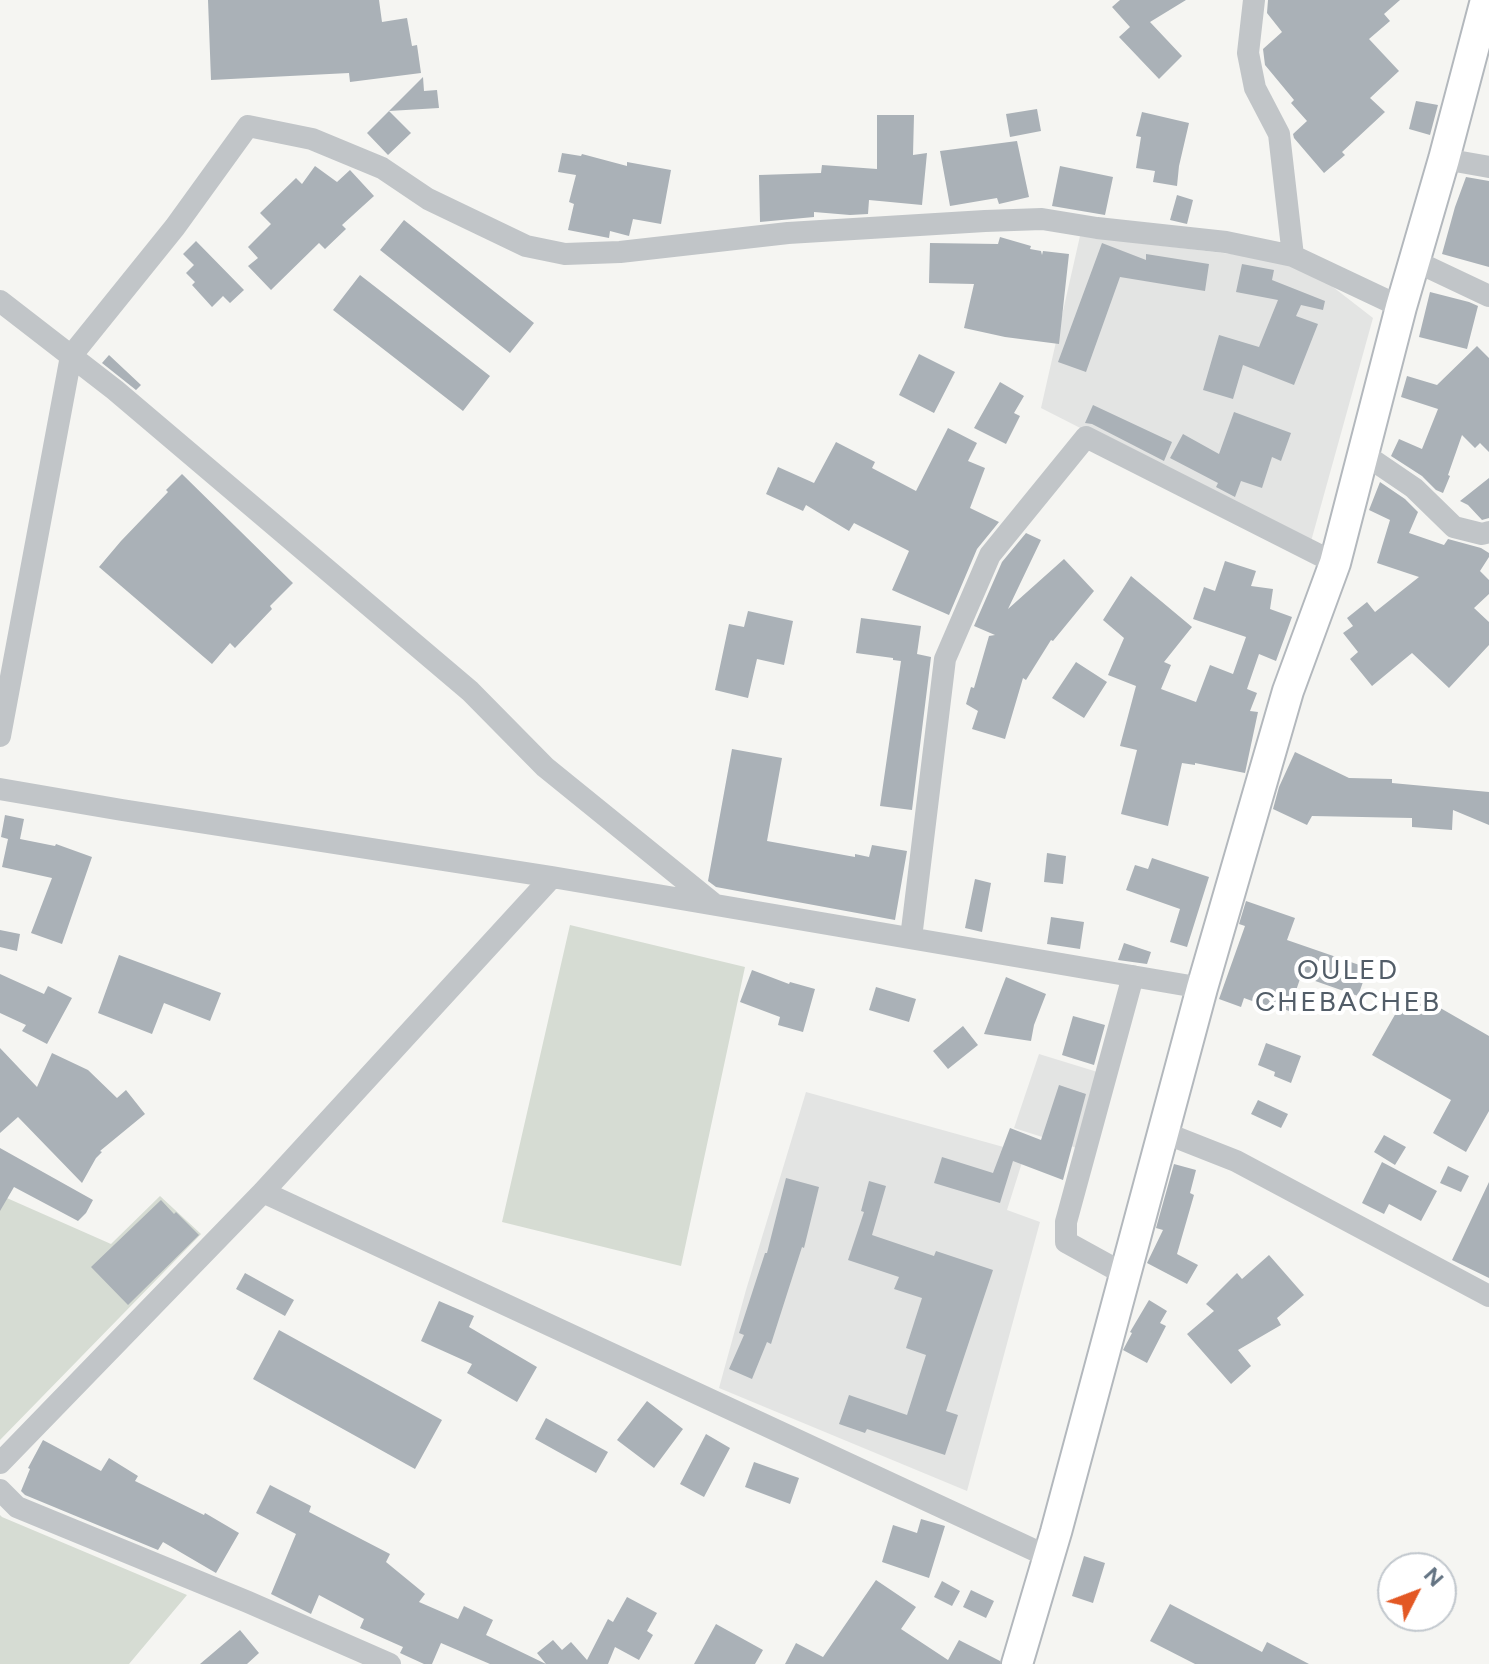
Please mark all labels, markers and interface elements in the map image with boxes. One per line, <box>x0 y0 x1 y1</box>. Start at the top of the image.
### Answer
district label: OULED CHEBACHEB <box>1255 954 1441 1020</box>
north arrow <box>1377 1552 1457 1632</box>
text: N <box>1418 1562 1449 1592</box>

